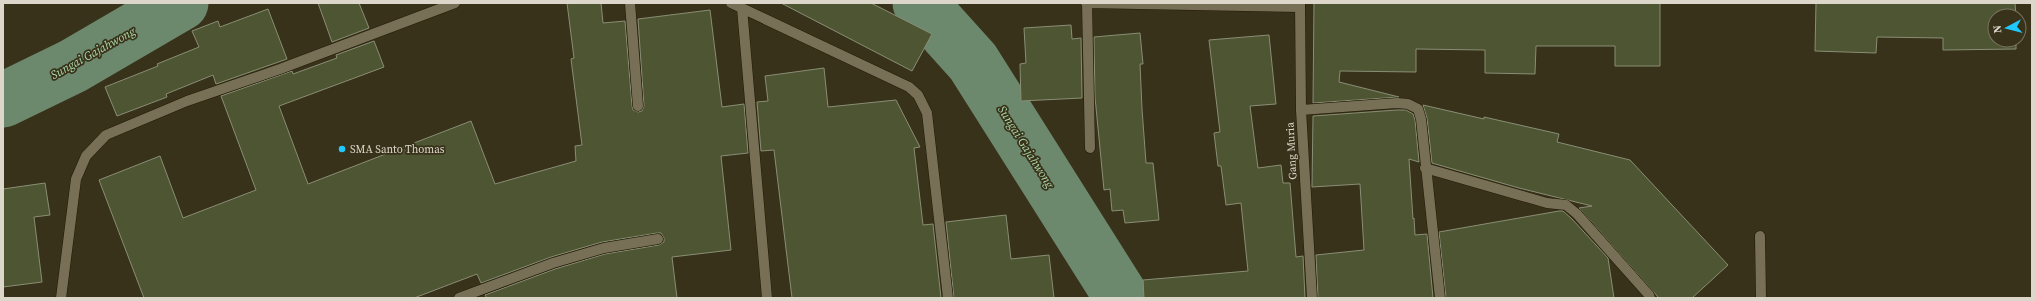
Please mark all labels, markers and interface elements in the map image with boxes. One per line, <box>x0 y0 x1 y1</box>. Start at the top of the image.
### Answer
north arrow <box>1987 8 2027 48</box>
water label: Sungai Gajahwong <box>48 23 139 83</box>
text: N <box>1990 24 2006 34</box>
water label: Sungai Gajahwong <box>994 103 1058 192</box>
street label: Gang Muria <box>1282 121 1300 180</box>
place label: SMA Santo Thomas <box>350 142 445 157</box>
marker: SMA Santo Thomas <box>337 144 347 154</box>

